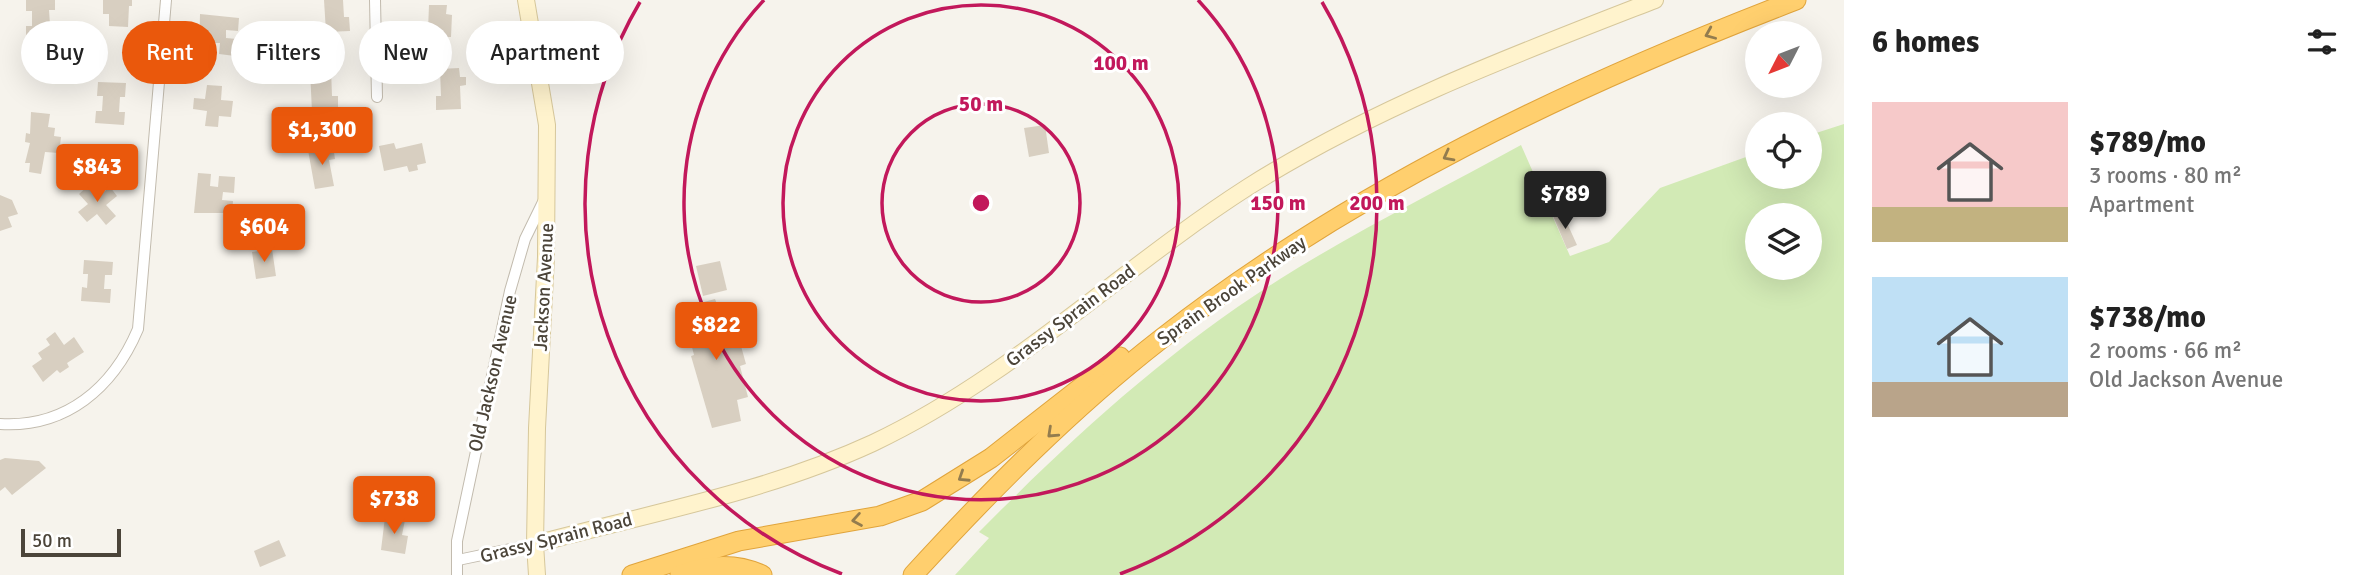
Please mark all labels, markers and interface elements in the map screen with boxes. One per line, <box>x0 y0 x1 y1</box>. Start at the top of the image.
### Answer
chip: Buy <box>21 21 108 84</box>
chip: Rent <box>122 21 217 84</box>
chip: Filters <box>231 21 345 84</box>
chip: New <box>359 21 452 84</box>
chip: Apartment <box>466 21 624 84</box>
north arrow <box>1745 21 1822 98</box>
map controls <box>1745 21 1822 280</box>
icon: filters <box>2303 23 2341 61</box>
text: 6 homes <box>1872 24 1979 61</box>
one-way arrow <box>1705 26 1717 40</box>
text: 100 m <box>1093 50 1149 76</box>
text: 50 m <box>959 91 1003 117</box>
pin: $1,300 <box>265 108 379 167</box>
button: locate <box>1745 112 1822 189</box>
text: $1,300 <box>288 115 356 144</box>
text: $789/mo <box>2089 124 2206 161</box>
icon: home <box>1928 130 2012 214</box>
pin: $843 <box>56 144 138 204</box>
one-way arrow <box>1443 147 1455 161</box>
text: $843 <box>72 152 122 181</box>
text: 3 rooms · 80 m² <box>2089 161 2242 190</box>
pin: $789 <box>1524 172 1606 231</box>
text: $789 <box>1540 179 1590 208</box>
text: 150 m <box>1250 190 1306 216</box>
text: 200 m <box>1349 190 1405 216</box>
text: Apartment <box>2089 190 2194 219</box>
centre of rings <box>969 191 993 215</box>
button: layers <box>1745 203 1822 280</box>
pin: $604 <box>223 204 305 264</box>
text: $604 <box>239 212 289 241</box>
street label: Jackson Avenue <box>529 222 559 352</box>
street label: Sprain Brook Parkway <box>1152 230 1311 351</box>
street label: Grassy Sprain Road <box>1001 259 1140 372</box>
street label: Old Jackson Avenue <box>463 292 523 454</box>
text: $738/mo <box>2089 299 2206 336</box>
pin: $822 <box>675 302 757 362</box>
icon: home <box>1928 305 2012 389</box>
text: $822 <box>691 310 741 339</box>
text: 2 rooms · 66 m² <box>2089 336 2242 365</box>
text: Old Jackson Avenue <box>2089 365 2283 394</box>
one-way arrow <box>1047 425 1060 437</box>
one-way arrow <box>958 469 971 482</box>
pin: $738 <box>353 476 435 536</box>
text: $738 <box>369 484 419 513</box>
street label: Grassy Sprain Road <box>478 507 635 568</box>
one-way arrow <box>851 512 863 527</box>
scale bar <box>21 526 121 558</box>
text: 50 m <box>32 529 72 553</box>

